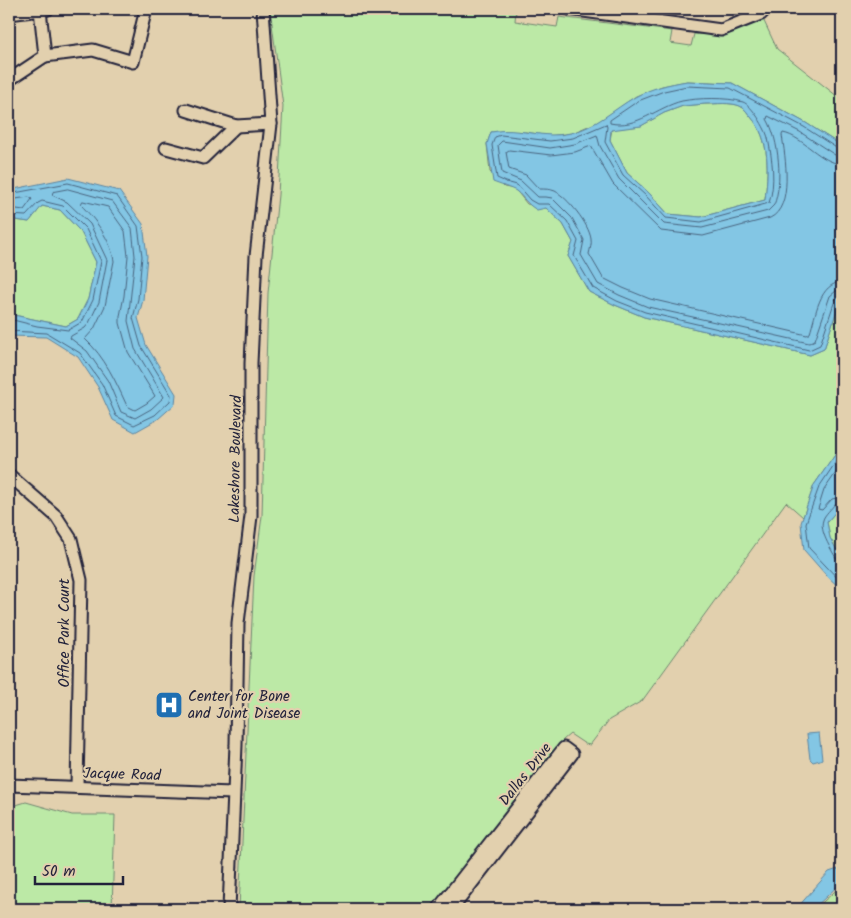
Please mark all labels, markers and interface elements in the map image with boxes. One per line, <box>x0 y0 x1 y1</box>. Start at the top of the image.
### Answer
street label: Lakeshore Boulevard <box>223 394 249 523</box>
street label: Office Park Court <box>53 578 77 688</box>
place label: Center for Bone and Joint Disease <box>188 685 301 726</box>
hospital icon: Center for Bone and Joint Disease <box>154 690 184 720</box>
street label: Dallas Drive <box>493 738 558 811</box>
street label: Jacque Road <box>83 762 162 788</box>
scale bar <box>35 853 122 885</box>
text: 50 m <box>42 860 76 884</box>

